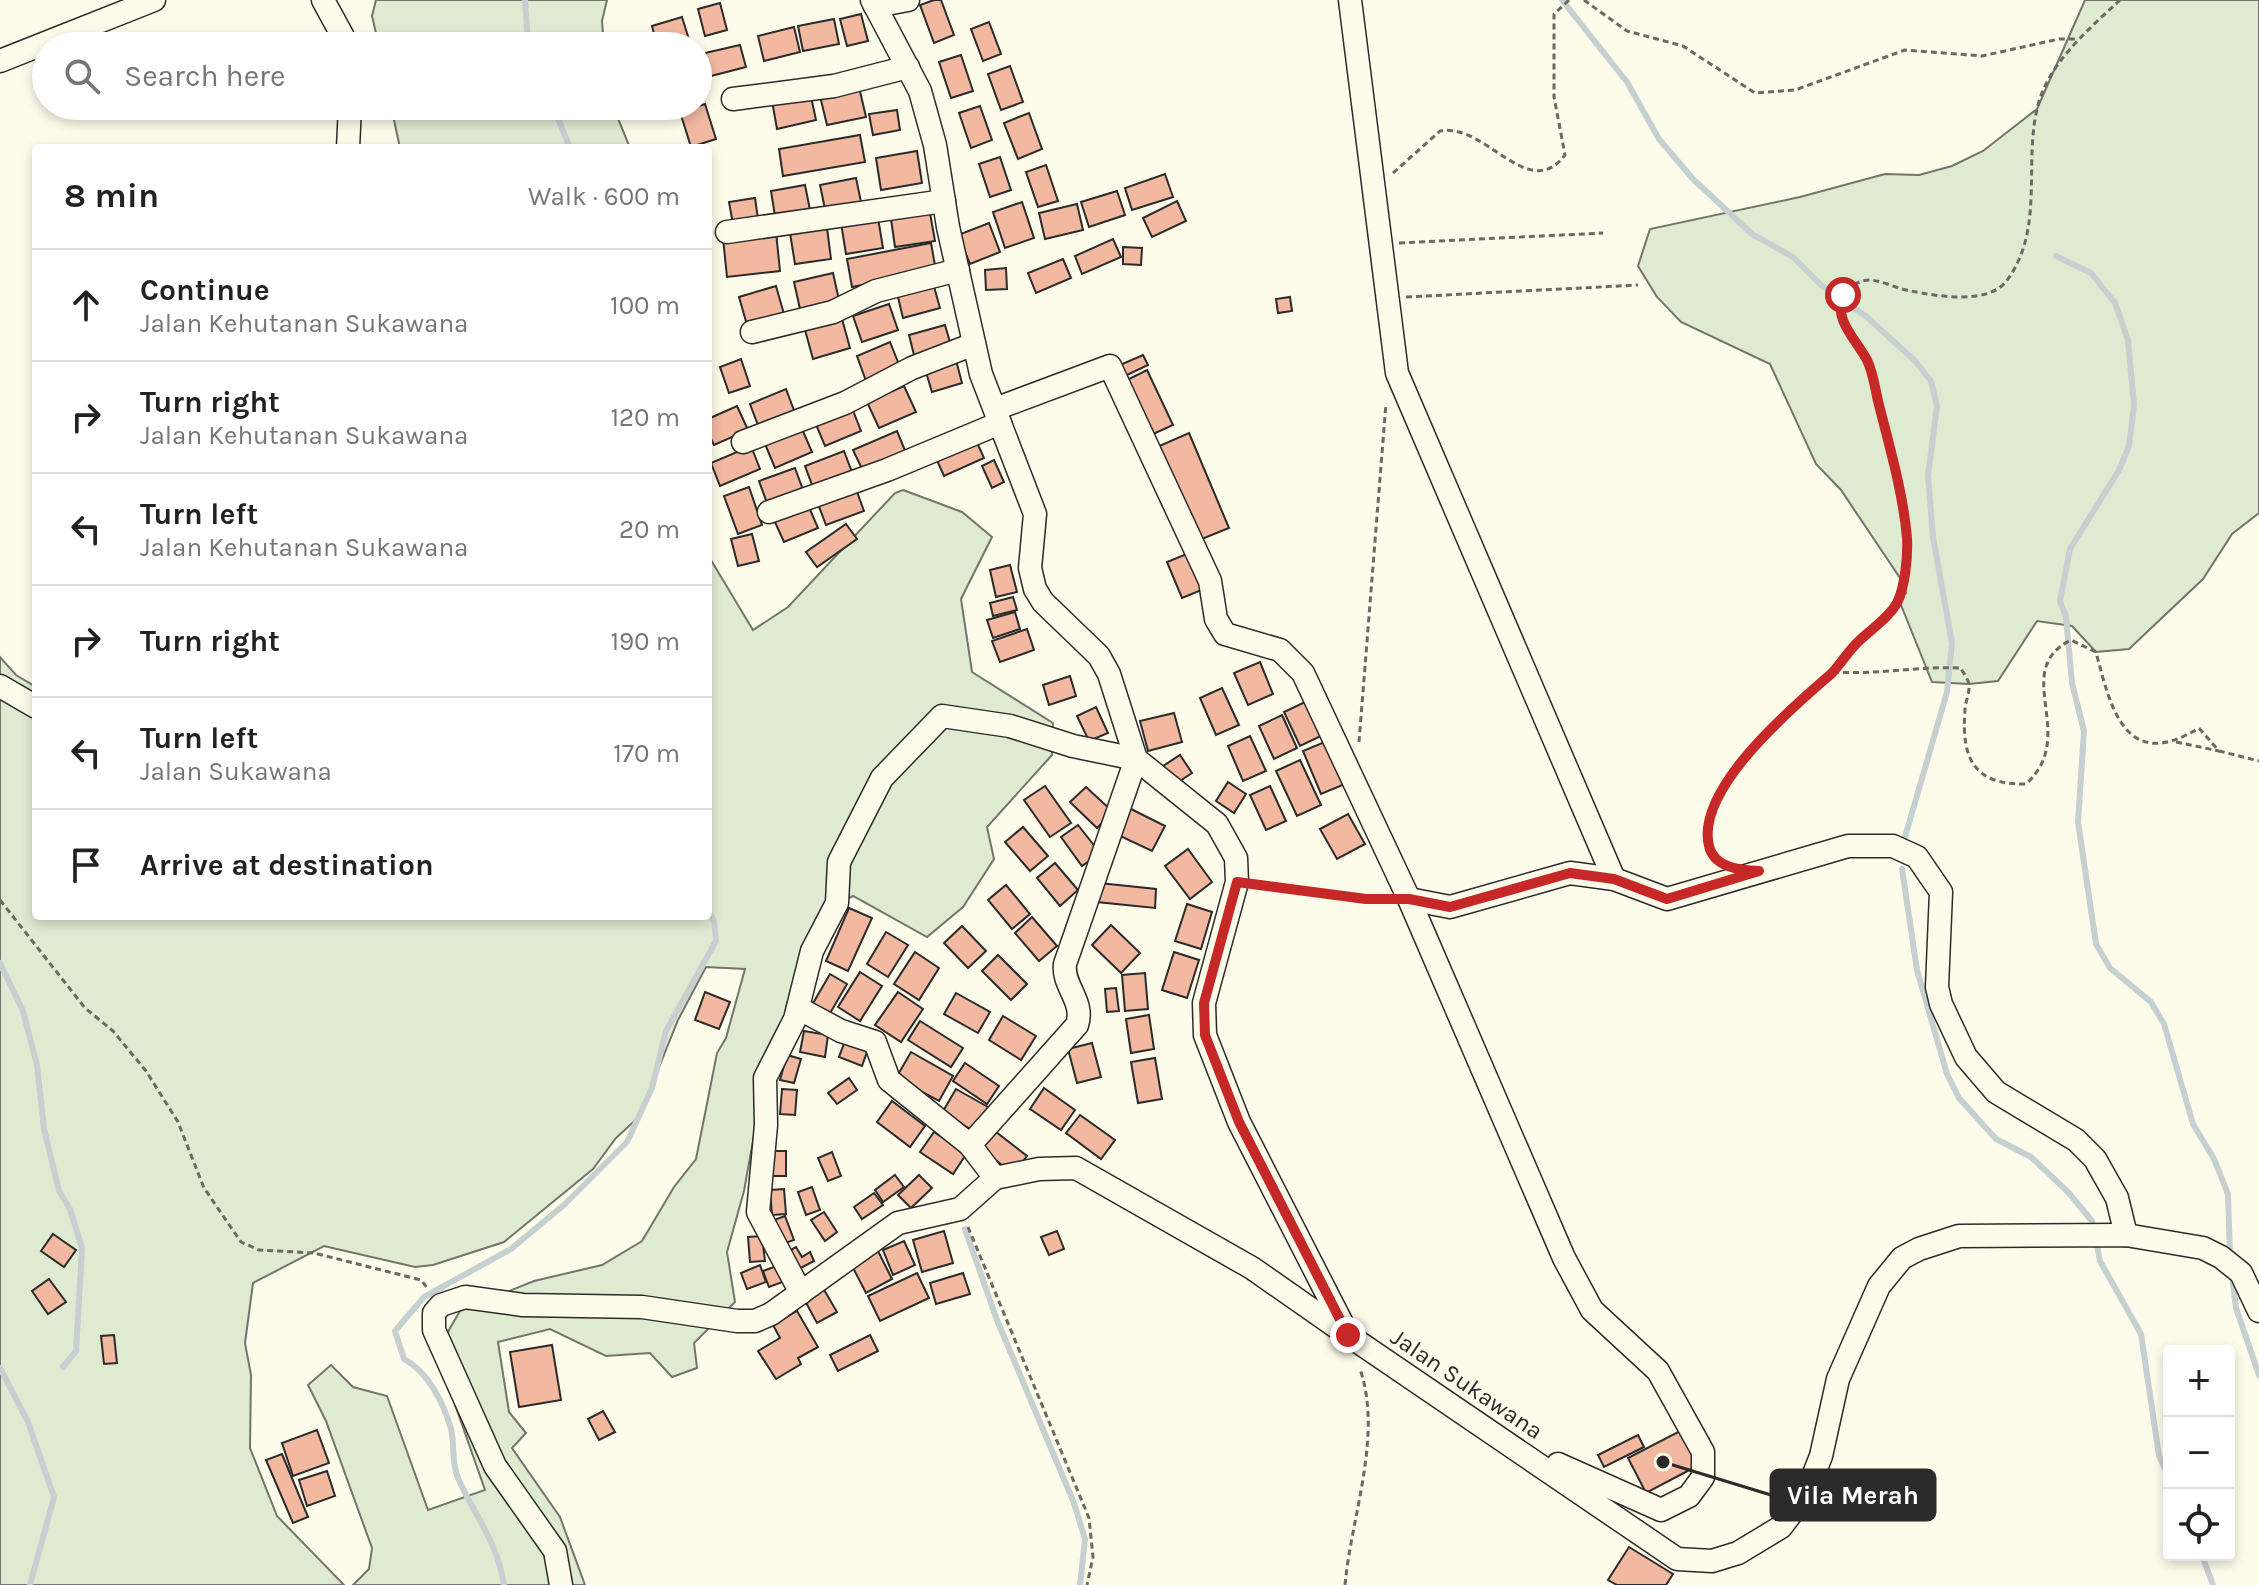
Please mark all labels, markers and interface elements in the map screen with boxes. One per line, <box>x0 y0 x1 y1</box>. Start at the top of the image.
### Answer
search box <box>32 32 712 120</box>
icon: search <box>60 54 104 98</box>
text: Search here <box>124 58 285 94</box>
text: 8 min <box>64 176 159 216</box>
text: Walk · 600 m <box>528 181 680 212</box>
text: Continue <box>140 272 270 308</box>
route start <box>1825 277 1861 313</box>
icon: ahead <box>64 283 108 327</box>
text: 100 m <box>610 290 680 321</box>
text: Jalan Kehutanan Sukawana <box>140 308 468 339</box>
text: Turn right <box>140 384 280 420</box>
icon: right <box>64 395 108 439</box>
text: 120 m <box>610 402 680 433</box>
text: Jalan Kehutanan Sukawana <box>140 420 468 451</box>
text: Turn left <box>140 496 258 532</box>
icon: left <box>64 507 108 551</box>
text: 20 m <box>619 514 680 545</box>
text: Jalan Kehutanan Sukawana <box>140 532 468 563</box>
icon: right <box>64 619 108 663</box>
text: Turn right <box>140 623 280 659</box>
text: 190 m <box>610 626 680 657</box>
text: Turn left <box>140 720 258 756</box>
icon: left <box>64 731 108 775</box>
text: 170 m <box>613 738 680 769</box>
text: Jalan Sukawana <box>140 756 332 787</box>
icon: arrive <box>64 843 108 887</box>
text: Arrive at destination <box>140 847 434 883</box>
route end <box>1330 1317 1366 1353</box>
street label: Jalan Sukawana <box>1386 1323 1548 1445</box>
map controls <box>2163 1345 2235 1561</box>
button: + <box>2163 1345 2235 1417</box>
button: − <box>2163 1417 2235 1489</box>
callout: Vila Merah <box>1771 1470 1935 1520</box>
text: Vila Merah <box>1787 1480 1919 1511</box>
button: locate <box>2163 1489 2235 1561</box>

